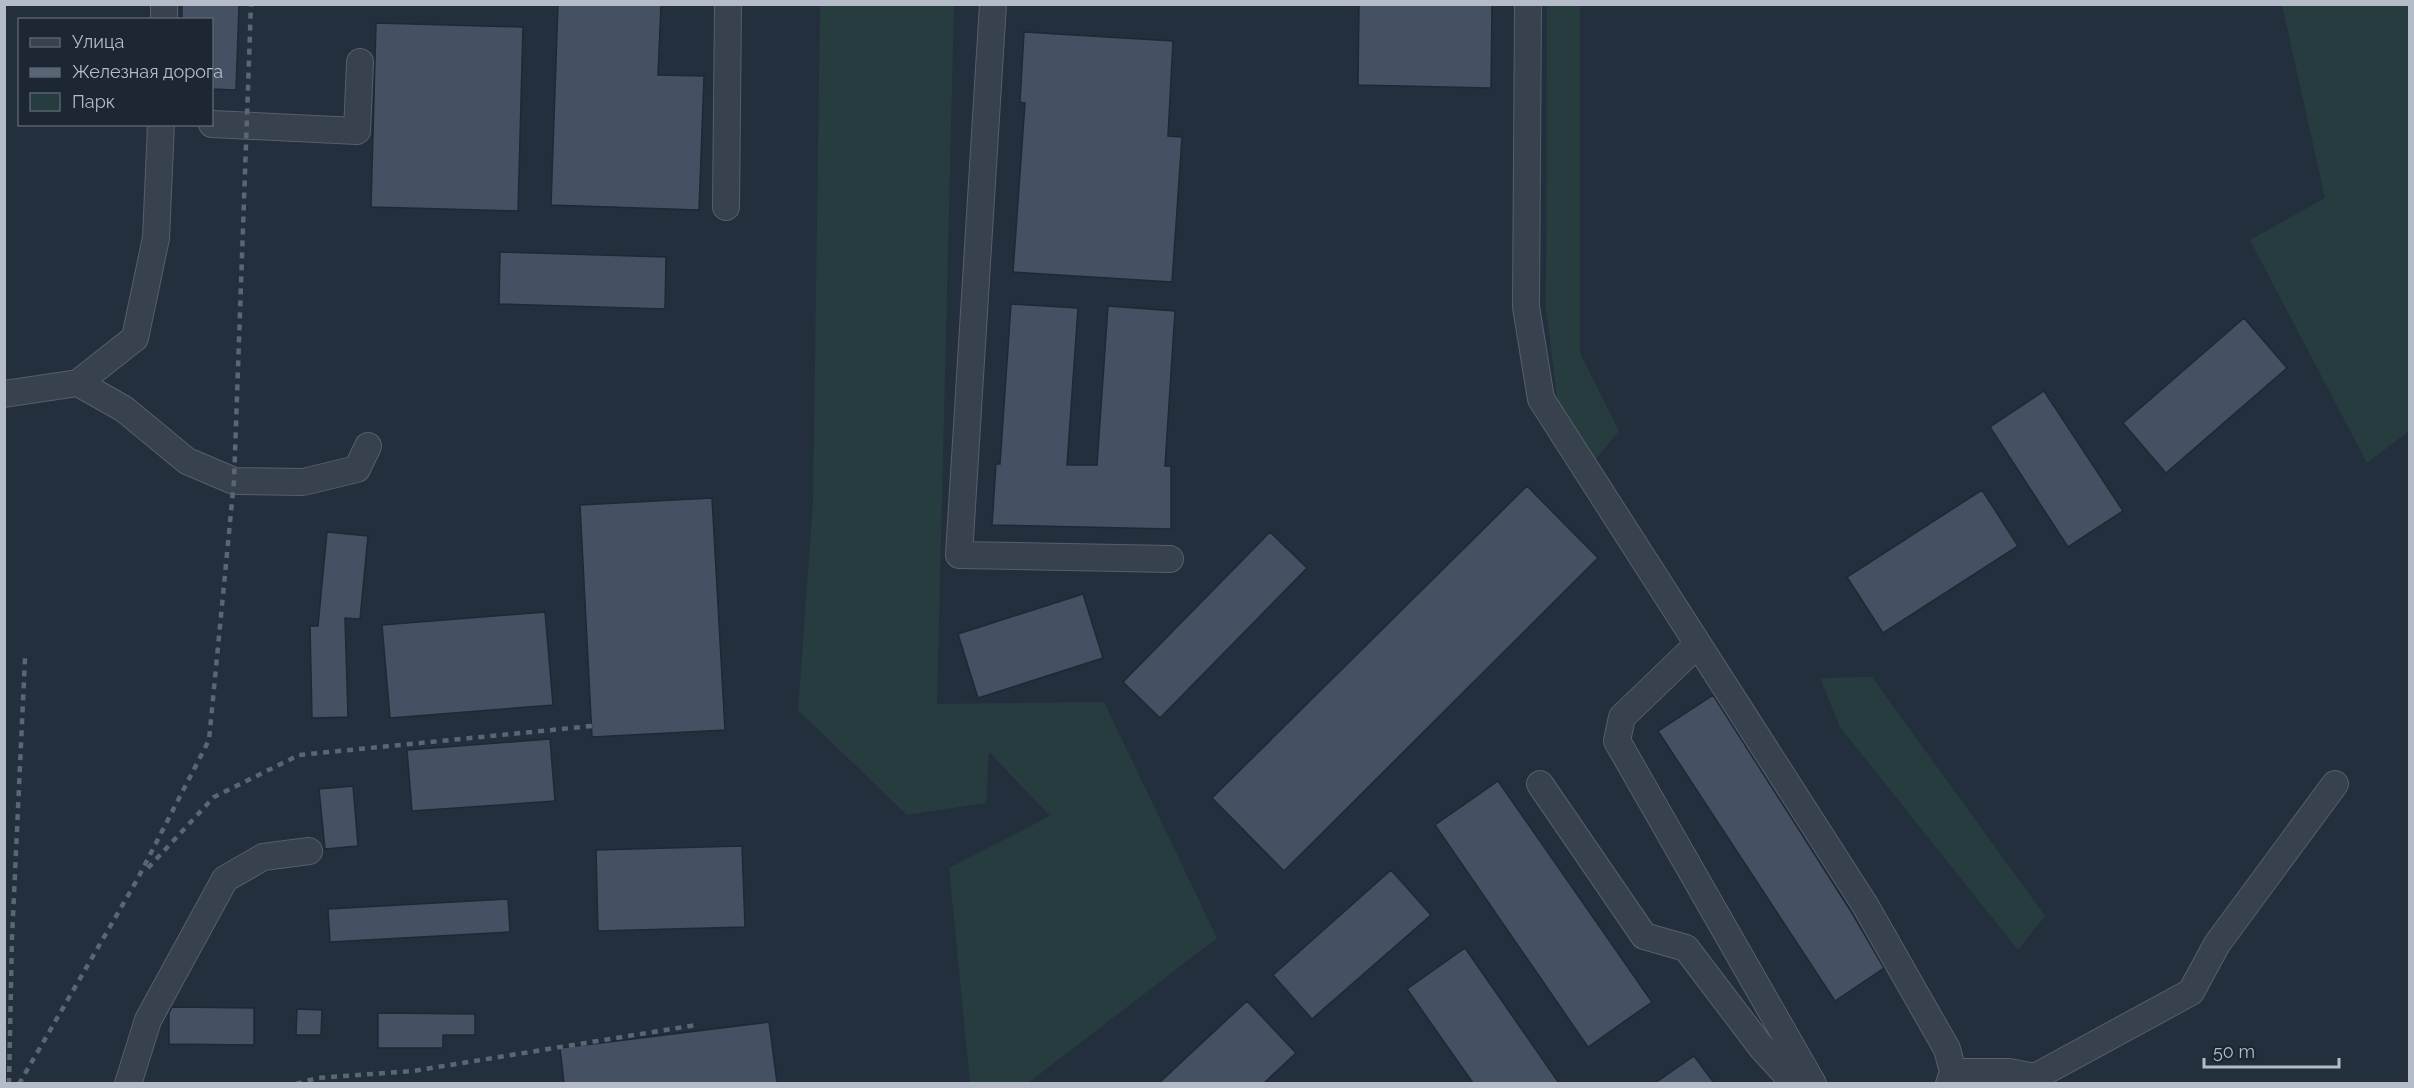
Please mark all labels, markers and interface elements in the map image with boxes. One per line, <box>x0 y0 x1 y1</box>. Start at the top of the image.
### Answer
legend <box>18 18 213 126</box>
text: Улица <box>72 31 124 52</box>
text: Железная дорога <box>72 61 223 82</box>
text: Парк <box>72 91 115 112</box>
scale bar <box>2204 1031 2339 1069</box>
text: 50 m <box>2213 1041 2255 1062</box>

